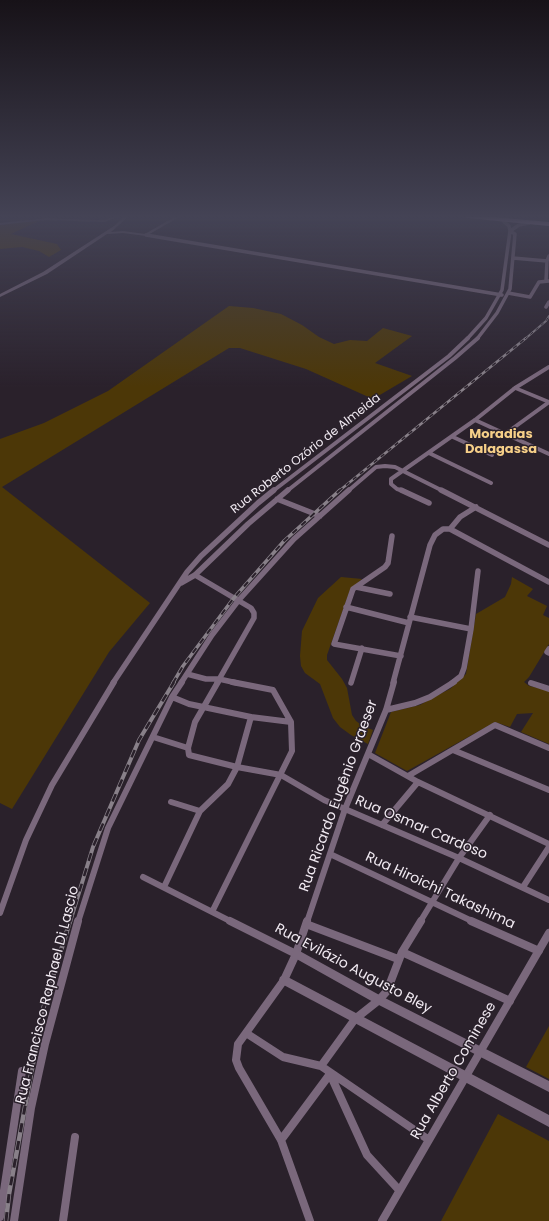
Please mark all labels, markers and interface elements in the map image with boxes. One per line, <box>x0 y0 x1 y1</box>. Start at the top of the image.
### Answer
street label: Rua Roberto Ozório de Almeida <box>228 391 384 517</box>
district label: Moradias Dalagassa <box>465 427 537 458</box>
street label: Rua Ricardo Eugênio Graeser <box>296 698 382 894</box>
street label: Rua Osmar Cardoso <box>352 793 490 863</box>
street label: Rua Hiroichi Takashima <box>362 849 518 933</box>
street label: Rua Francisco Raphael Di Lascio <box>13 884 83 1106</box>
street label: Rua Evilázio Augusto Bley <box>272 920 434 1018</box>
street label: Rua Alberto Cominese <box>408 999 500 1143</box>

